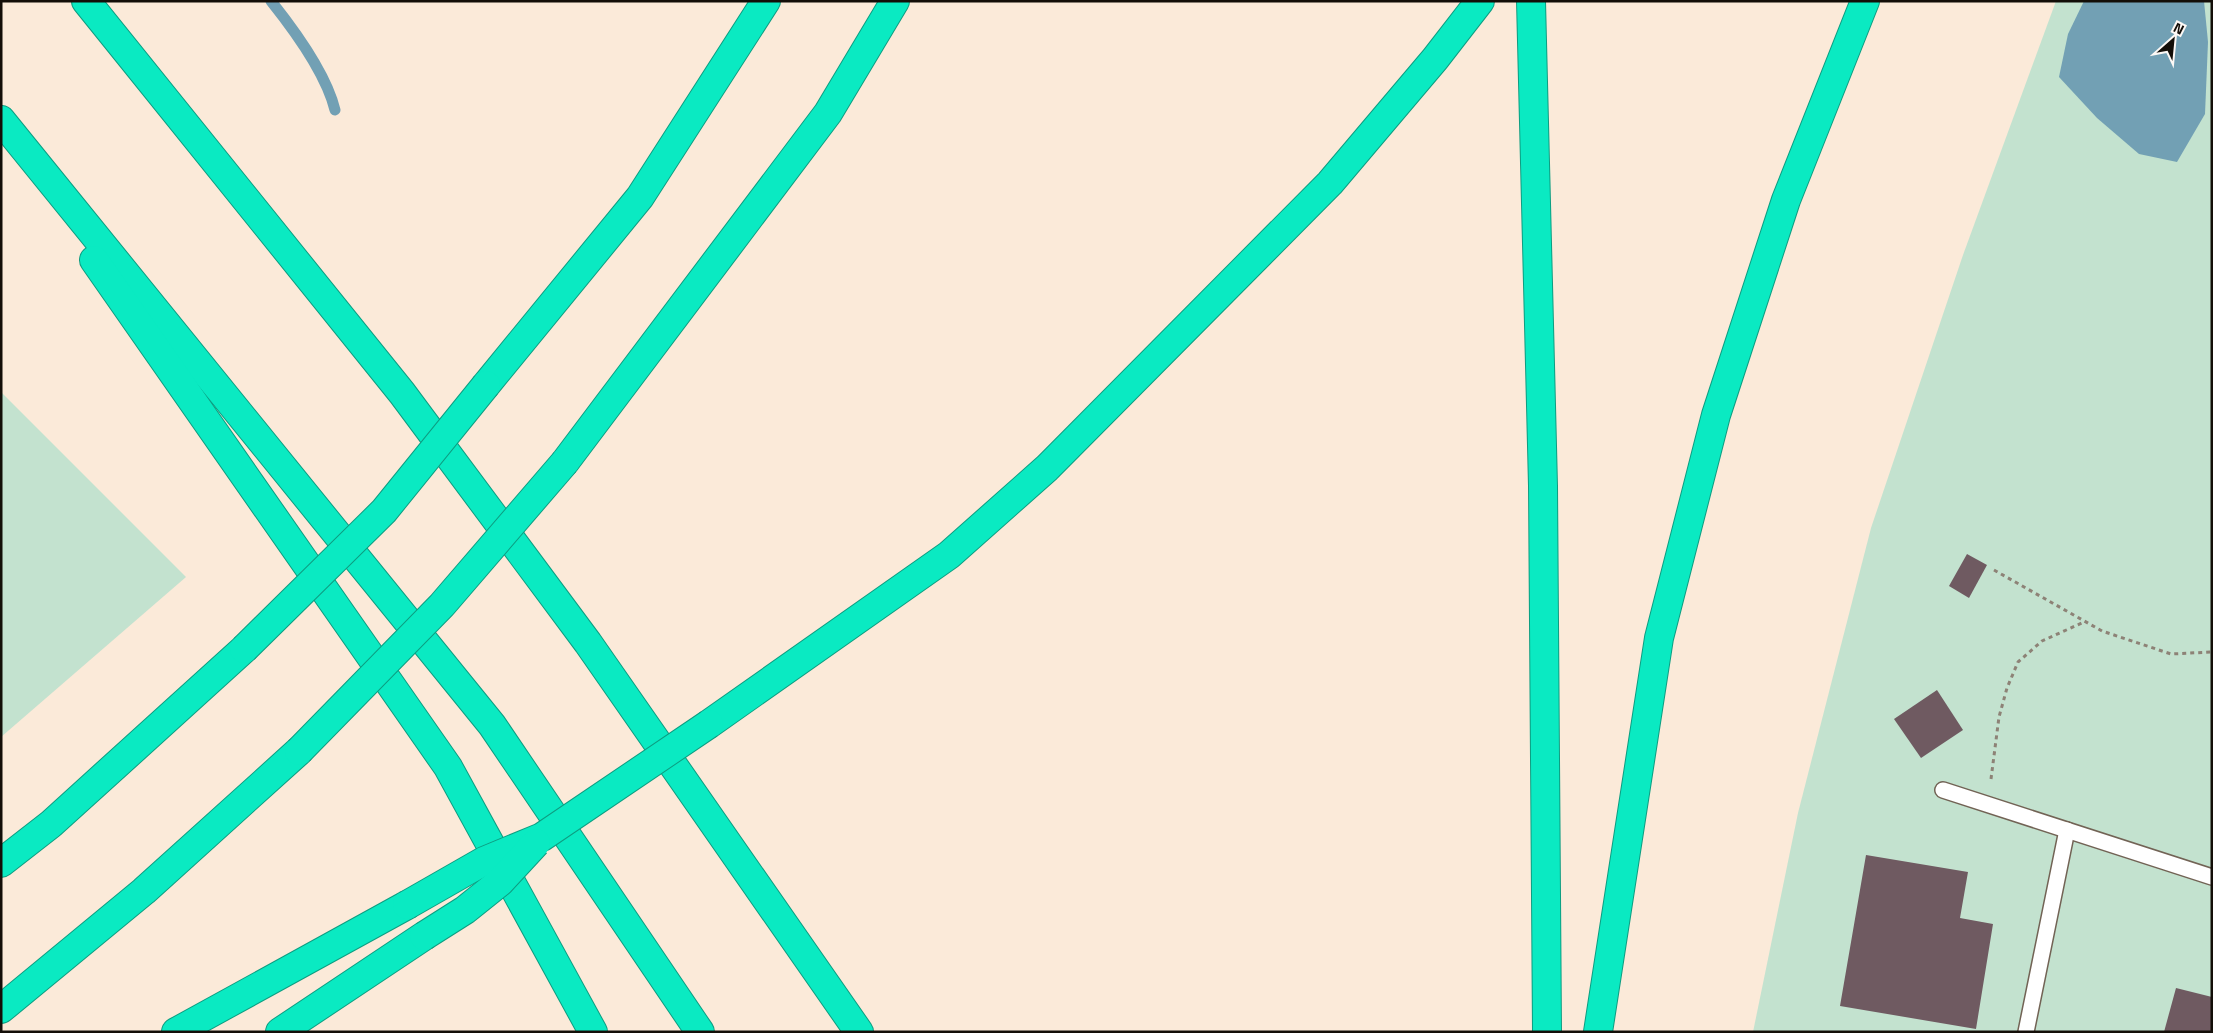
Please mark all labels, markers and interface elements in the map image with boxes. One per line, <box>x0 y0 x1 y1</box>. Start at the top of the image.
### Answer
north arrow <box>2148 15 2198 65</box>
text: N <box>2170 16 2188 40</box>

